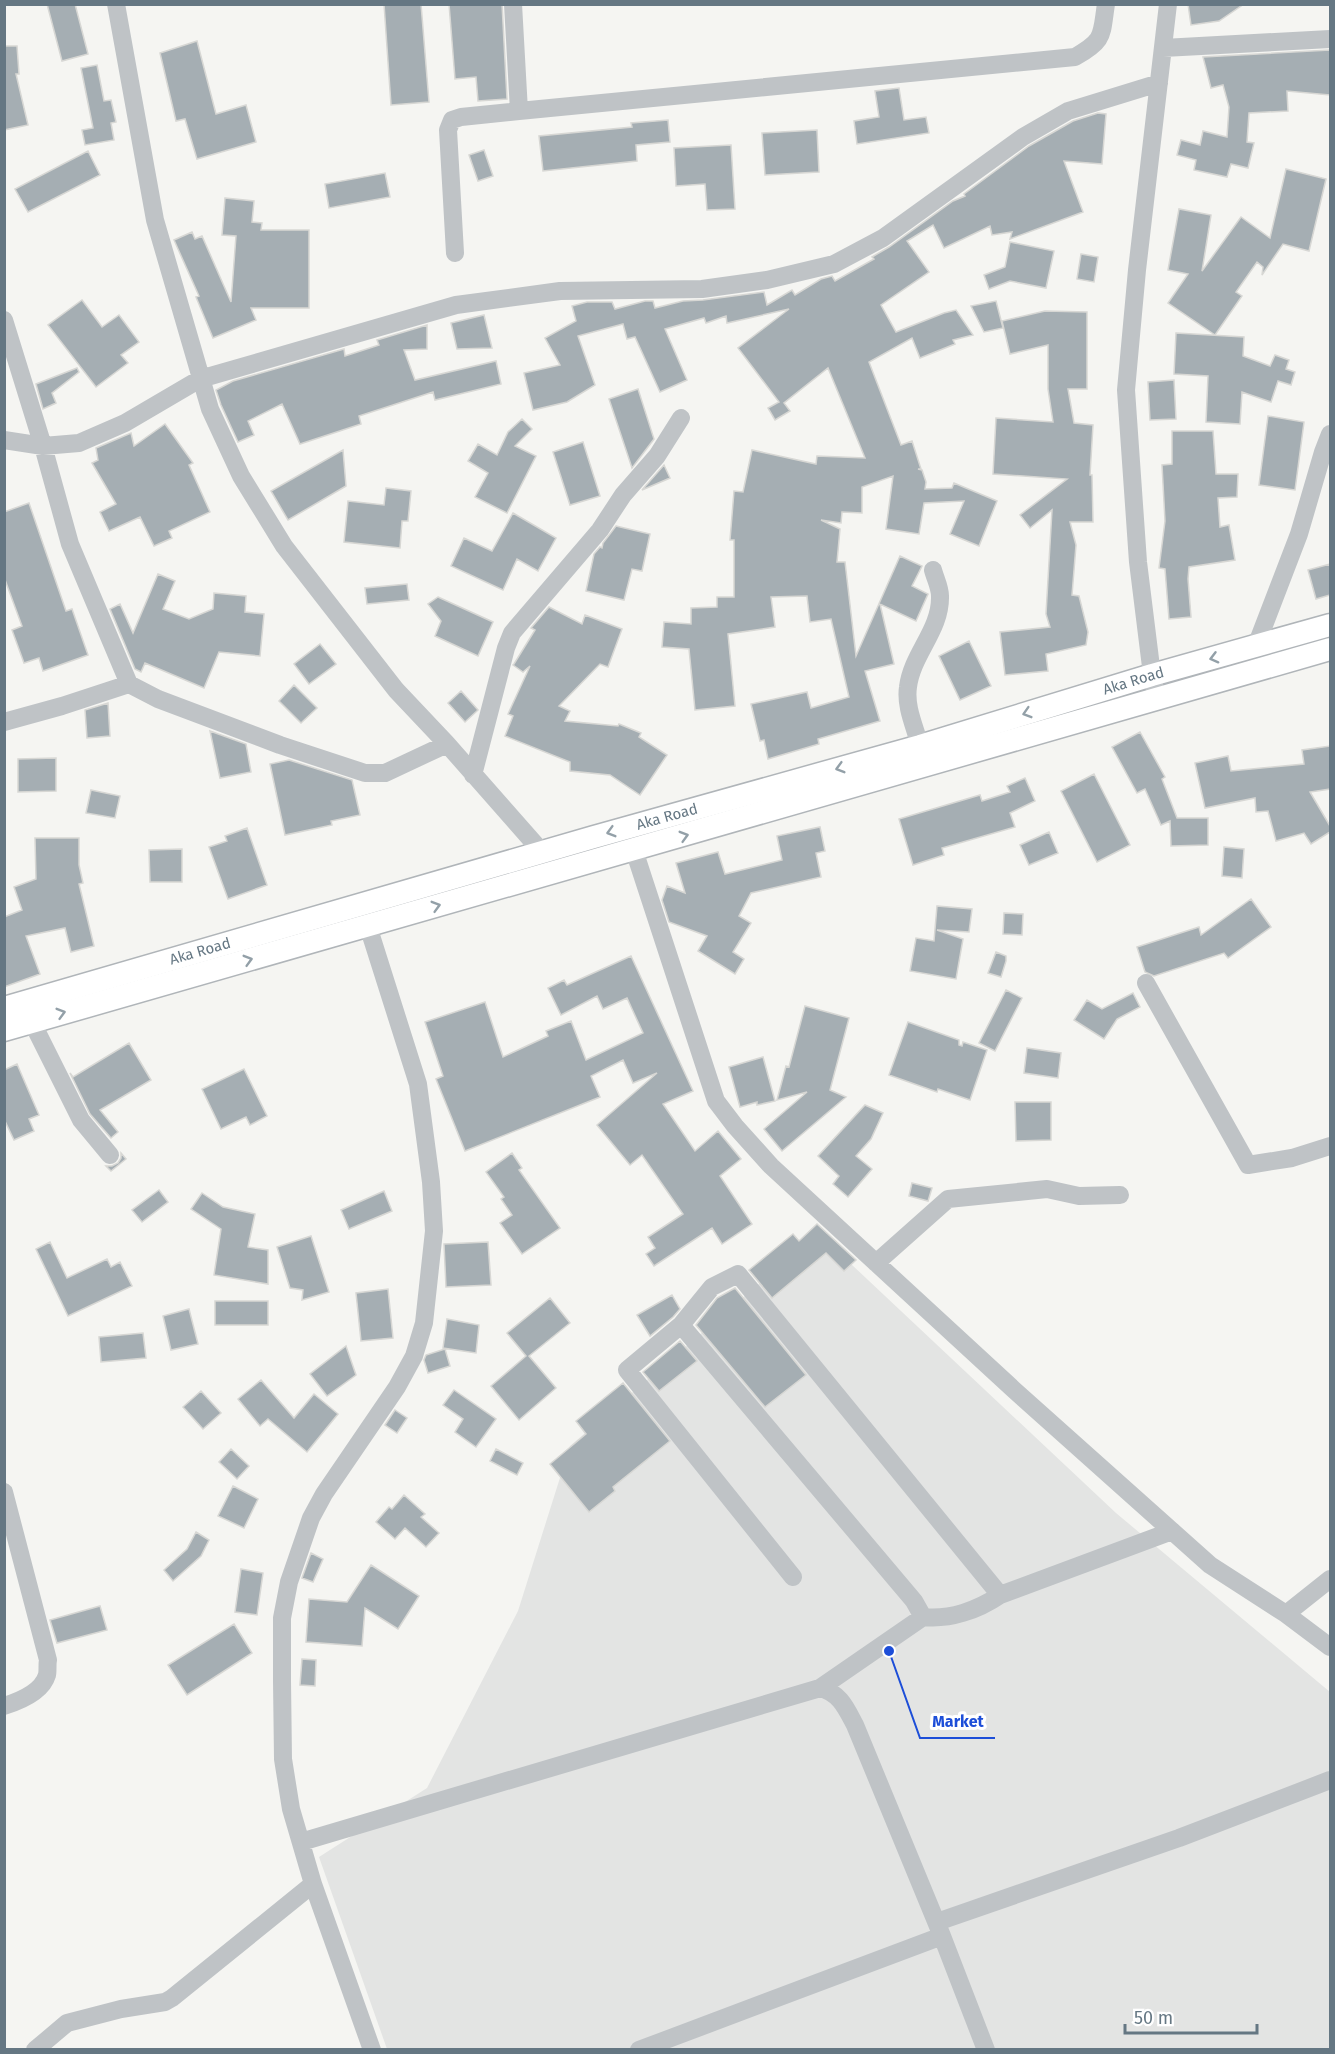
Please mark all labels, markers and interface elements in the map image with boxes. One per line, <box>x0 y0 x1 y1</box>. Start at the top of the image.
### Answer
one-way arrow <box>1209 651 1219 663</box>
street label: Aka Road <box>1101 663 1166 698</box>
one-way arrow <box>1022 706 1033 718</box>
one-way arrow <box>835 761 845 773</box>
street label: Aka Road <box>634 800 700 834</box>
one-way arrow <box>606 825 617 837</box>
one-way arrow <box>678 831 689 843</box>
one-way arrow <box>431 901 441 914</box>
street label: Aka Road <box>167 934 233 969</box>
one-way arrow <box>242 955 253 967</box>
one-way arrow <box>56 1008 66 1021</box>
callout: Market <box>920 1704 995 1738</box>
text: Market <box>932 1712 985 1731</box>
scale bar <box>1125 1997 1257 2035</box>
text: 50 m <box>1134 2007 1173 2029</box>

